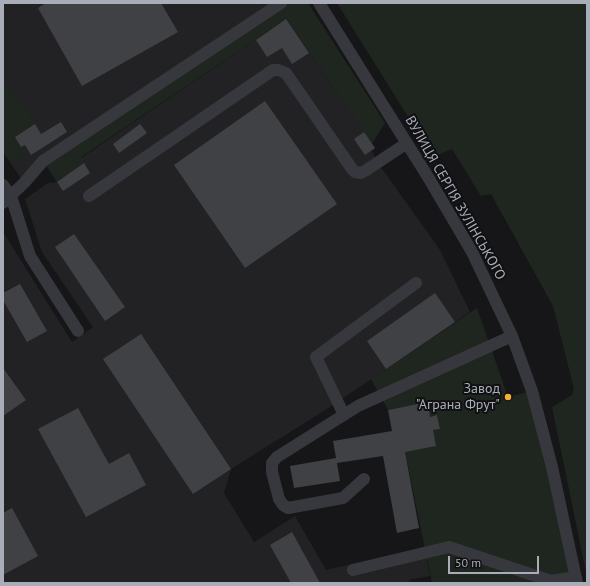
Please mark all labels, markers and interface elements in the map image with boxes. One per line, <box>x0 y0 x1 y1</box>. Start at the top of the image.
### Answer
street label: ВУЛИЦЯ СЕРГІЯ ЗУЛІНСЬКОГО <box>401 113 509 283</box>
place label: Завод "Аграна Фрут" <box>416 381 500 414</box>
marker: Завод "Аграна Фрут" <box>503 392 513 402</box>
scale bar <box>450 548 541 574</box>
text: 50 m <box>455 555 481 570</box>

